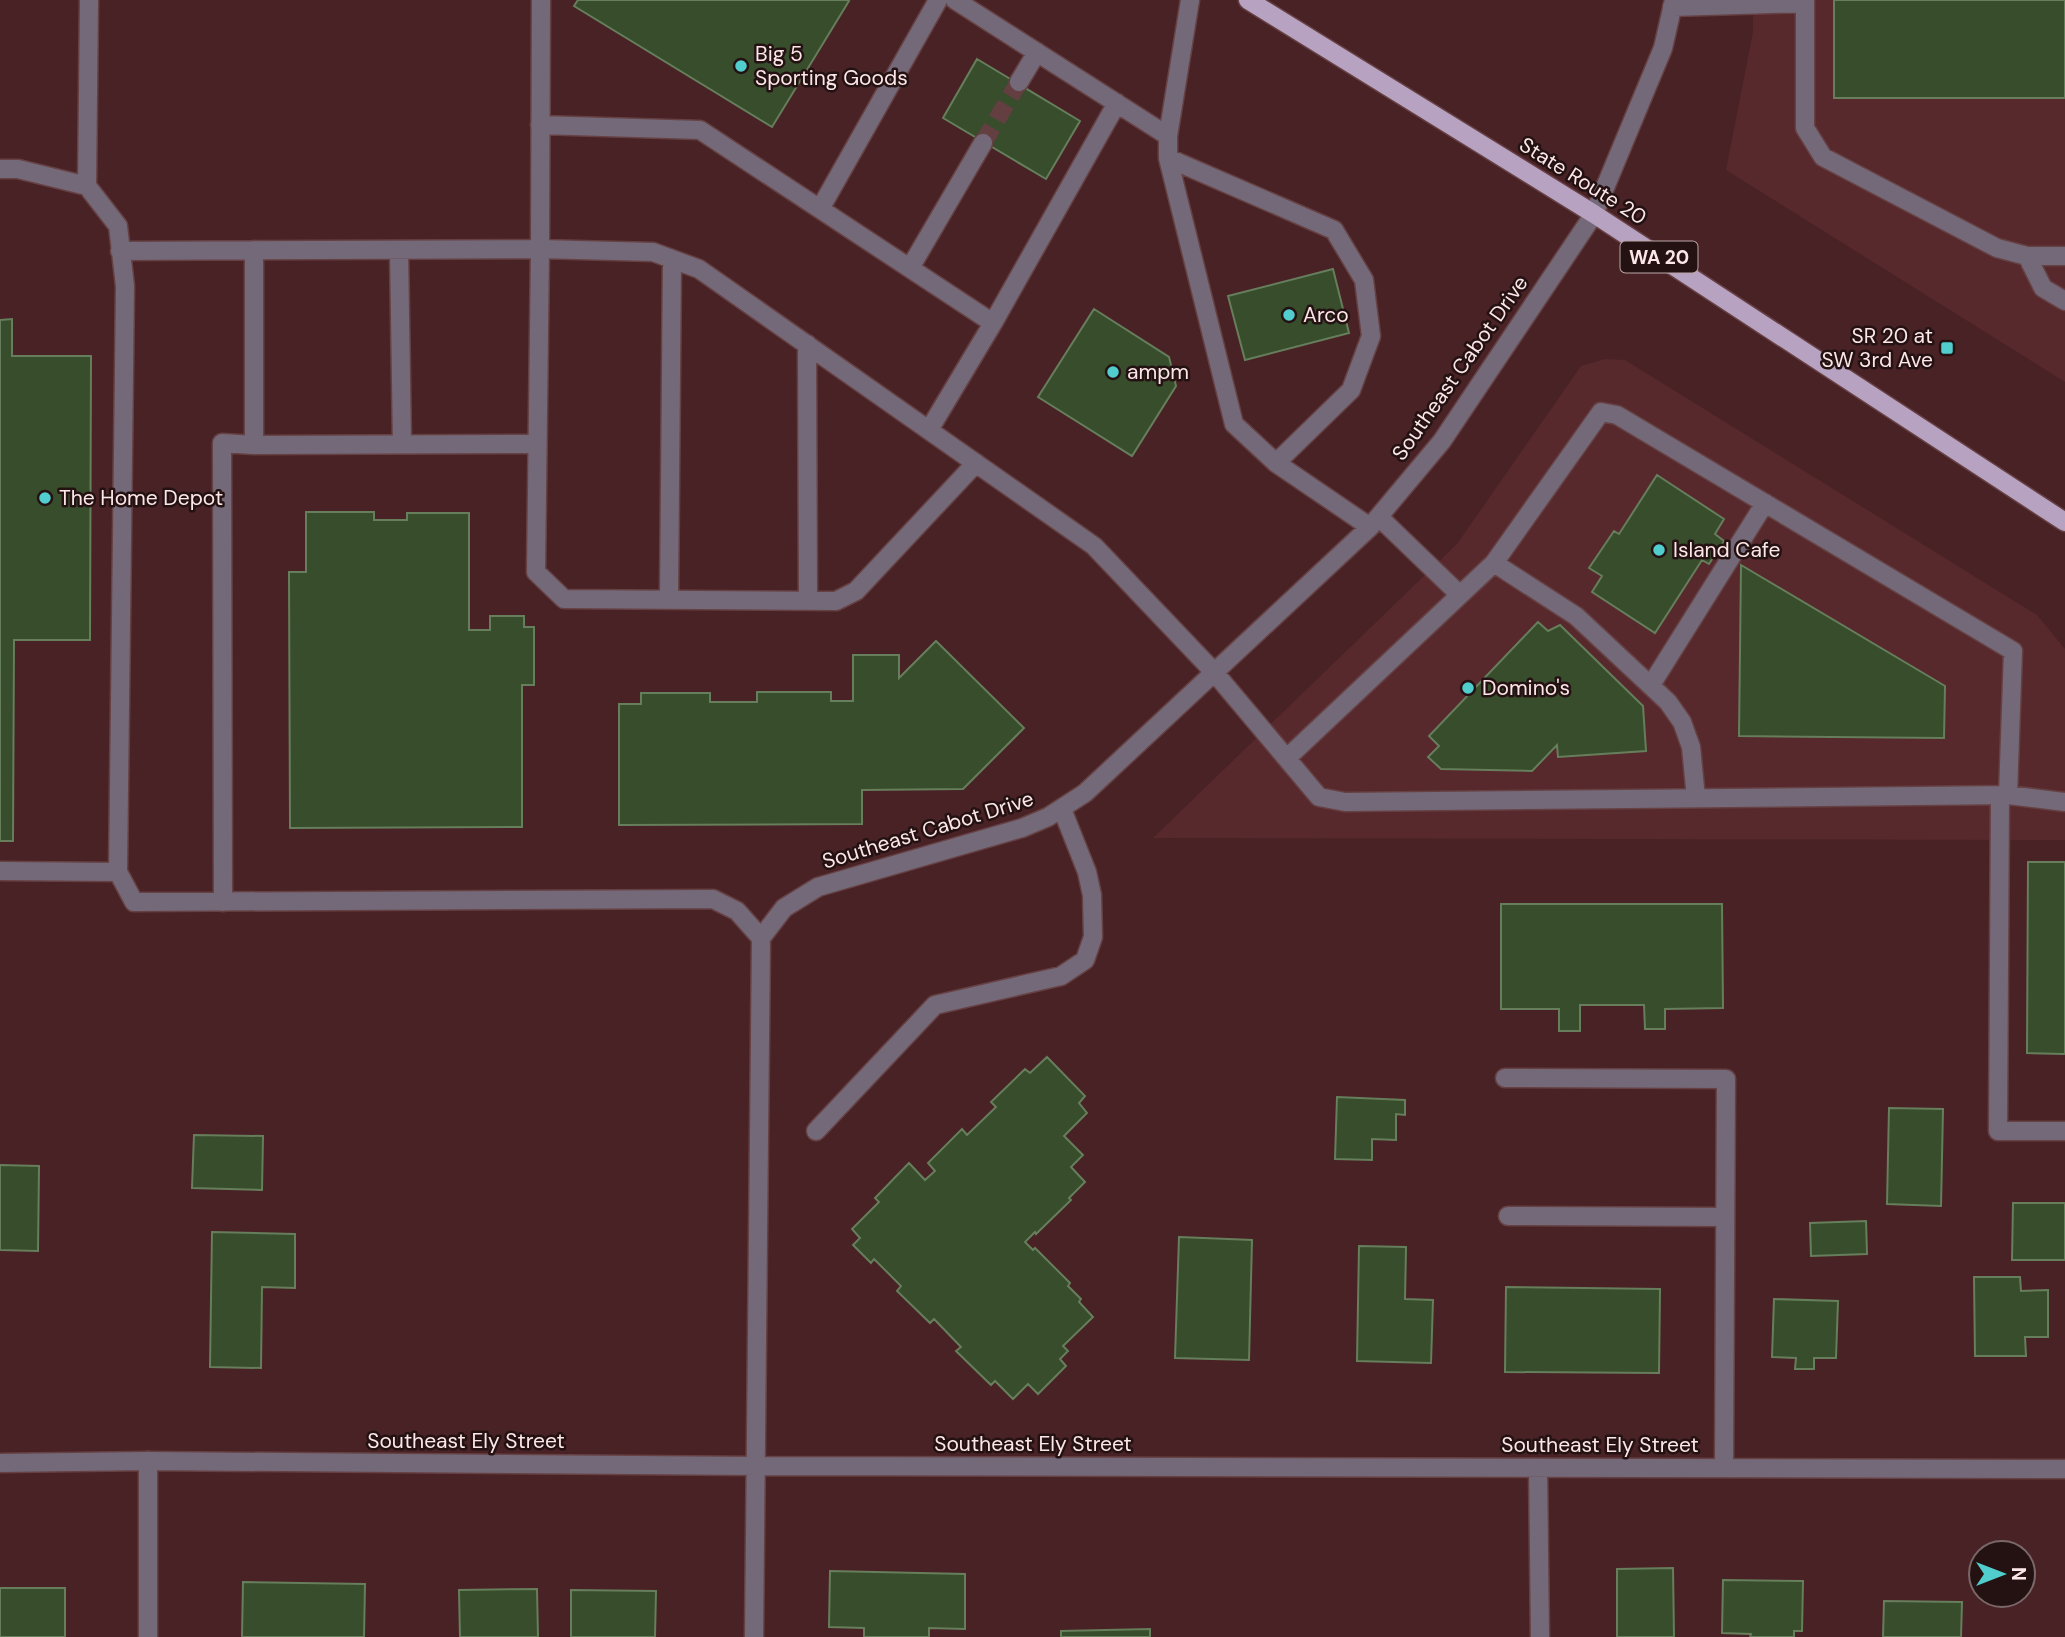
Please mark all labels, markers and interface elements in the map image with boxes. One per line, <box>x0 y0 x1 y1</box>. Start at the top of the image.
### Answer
place label: Big 5 Sporting Goods <box>755 40 908 92</box>
marker: Big 5 Sporting Goods <box>733 58 749 74</box>
street label: State Route 20 <box>1514 131 1652 231</box>
road number: WA 20 <box>1620 242 1698 272</box>
street label: Southeast Cabot Drive <box>1386 270 1534 466</box>
place label: Arco <box>1303 301 1349 329</box>
marker: Arco <box>1281 307 1297 323</box>
place label: SR 20 at SW 3rd Ave <box>1821 322 1933 374</box>
marker: SR 20 at SW 3rd Ave <box>1939 340 1955 356</box>
place label: ampm <box>1127 358 1189 386</box>
marker: ampm <box>1105 364 1121 380</box>
place label: The Home Depot <box>59 484 223 512</box>
marker: The Home Depot <box>37 490 53 506</box>
place label: Island Cafe <box>1673 536 1781 564</box>
marker: Island Cafe <box>1651 542 1667 558</box>
place label: Domino's <box>1482 674 1570 702</box>
marker: Domino's <box>1460 680 1476 696</box>
street label: Southeast Cabot Drive <box>819 785 1037 875</box>
street label: Southeast Ely Street <box>367 1427 565 1455</box>
street label: Southeast Ely Street <box>934 1430 1132 1458</box>
street label: Southeast Ely Street <box>1501 1431 1699 1459</box>
north arrow <box>1967 1539 2037 1609</box>
text: N <box>2006 1567 2031 1581</box>

